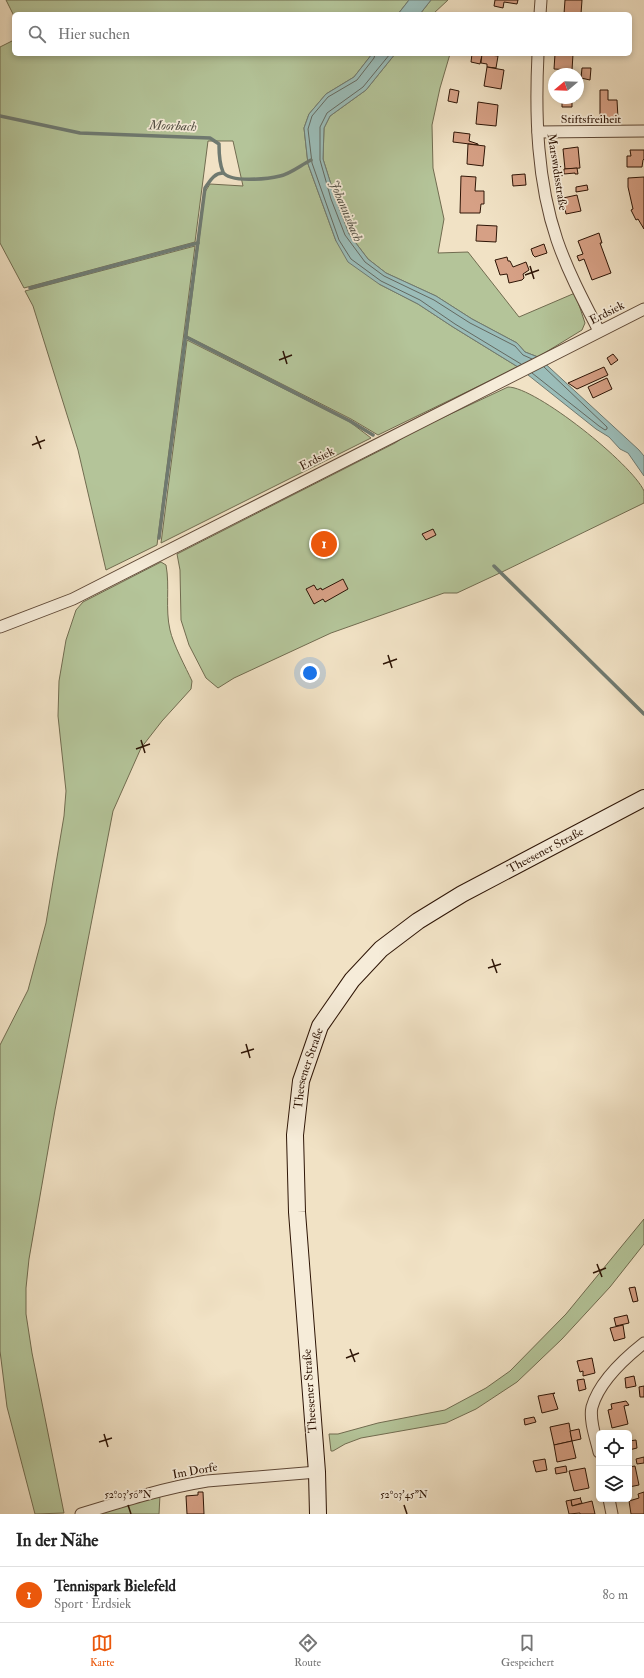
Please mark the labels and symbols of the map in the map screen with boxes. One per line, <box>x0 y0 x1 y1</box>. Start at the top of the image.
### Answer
north arrow <box>548 68 584 104</box>
street label: Stiftsfreiheit <box>561 112 621 127</box>
water label: Moorbach <box>148 117 197 135</box>
street label: Marswidisstraße <box>544 132 570 212</box>
water label: Johannisbach <box>326 178 366 244</box>
street label: Erdsiek <box>587 298 627 328</box>
street label: Erdsiek <box>297 444 337 474</box>
pin: 1 <box>311 529 337 559</box>
your location <box>300 663 320 683</box>
street label: Theesener Straße <box>505 824 586 876</box>
street label: Theesener Straße <box>290 1026 326 1110</box>
street label: Theesener Straße <box>300 1349 320 1433</box>
street label: Im Dorfe <box>171 1460 219 1482</box>
text: 52°03'50"N <box>104 1489 152 1501</box>
text: 52°03'45"N <box>380 1489 428 1501</box>

